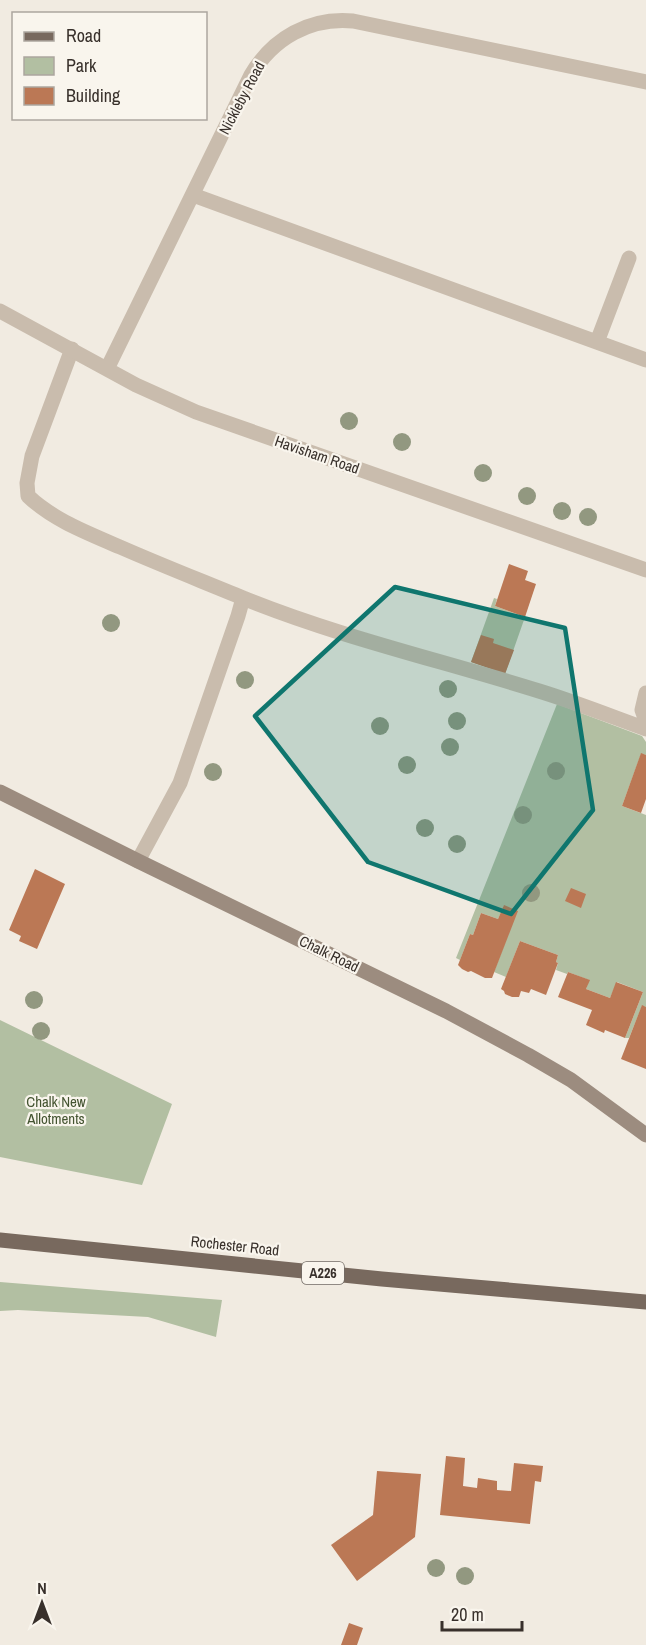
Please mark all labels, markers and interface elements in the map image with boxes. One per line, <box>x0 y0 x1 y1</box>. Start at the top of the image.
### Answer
legend <box>12 12 207 120</box>
text: Road <box>66 23 101 48</box>
text: Park <box>66 53 97 78</box>
street label: Nickleby Road <box>214 58 270 138</box>
text: Building <box>66 83 121 108</box>
street label: Havisham Road <box>272 430 362 479</box>
street label: Chalk Road <box>296 930 363 977</box>
park label: Chalk New Allotments <box>26 1091 86 1129</box>
street label: Rochester Road <box>190 1230 280 1261</box>
road number: A226 <box>302 1262 344 1284</box>
north arrow <box>12 1573 72 1633</box>
text: N <box>37 1577 47 1599</box>
scale bar <box>442 1594 522 1632</box>
text: 20 m <box>451 1602 484 1627</box>

